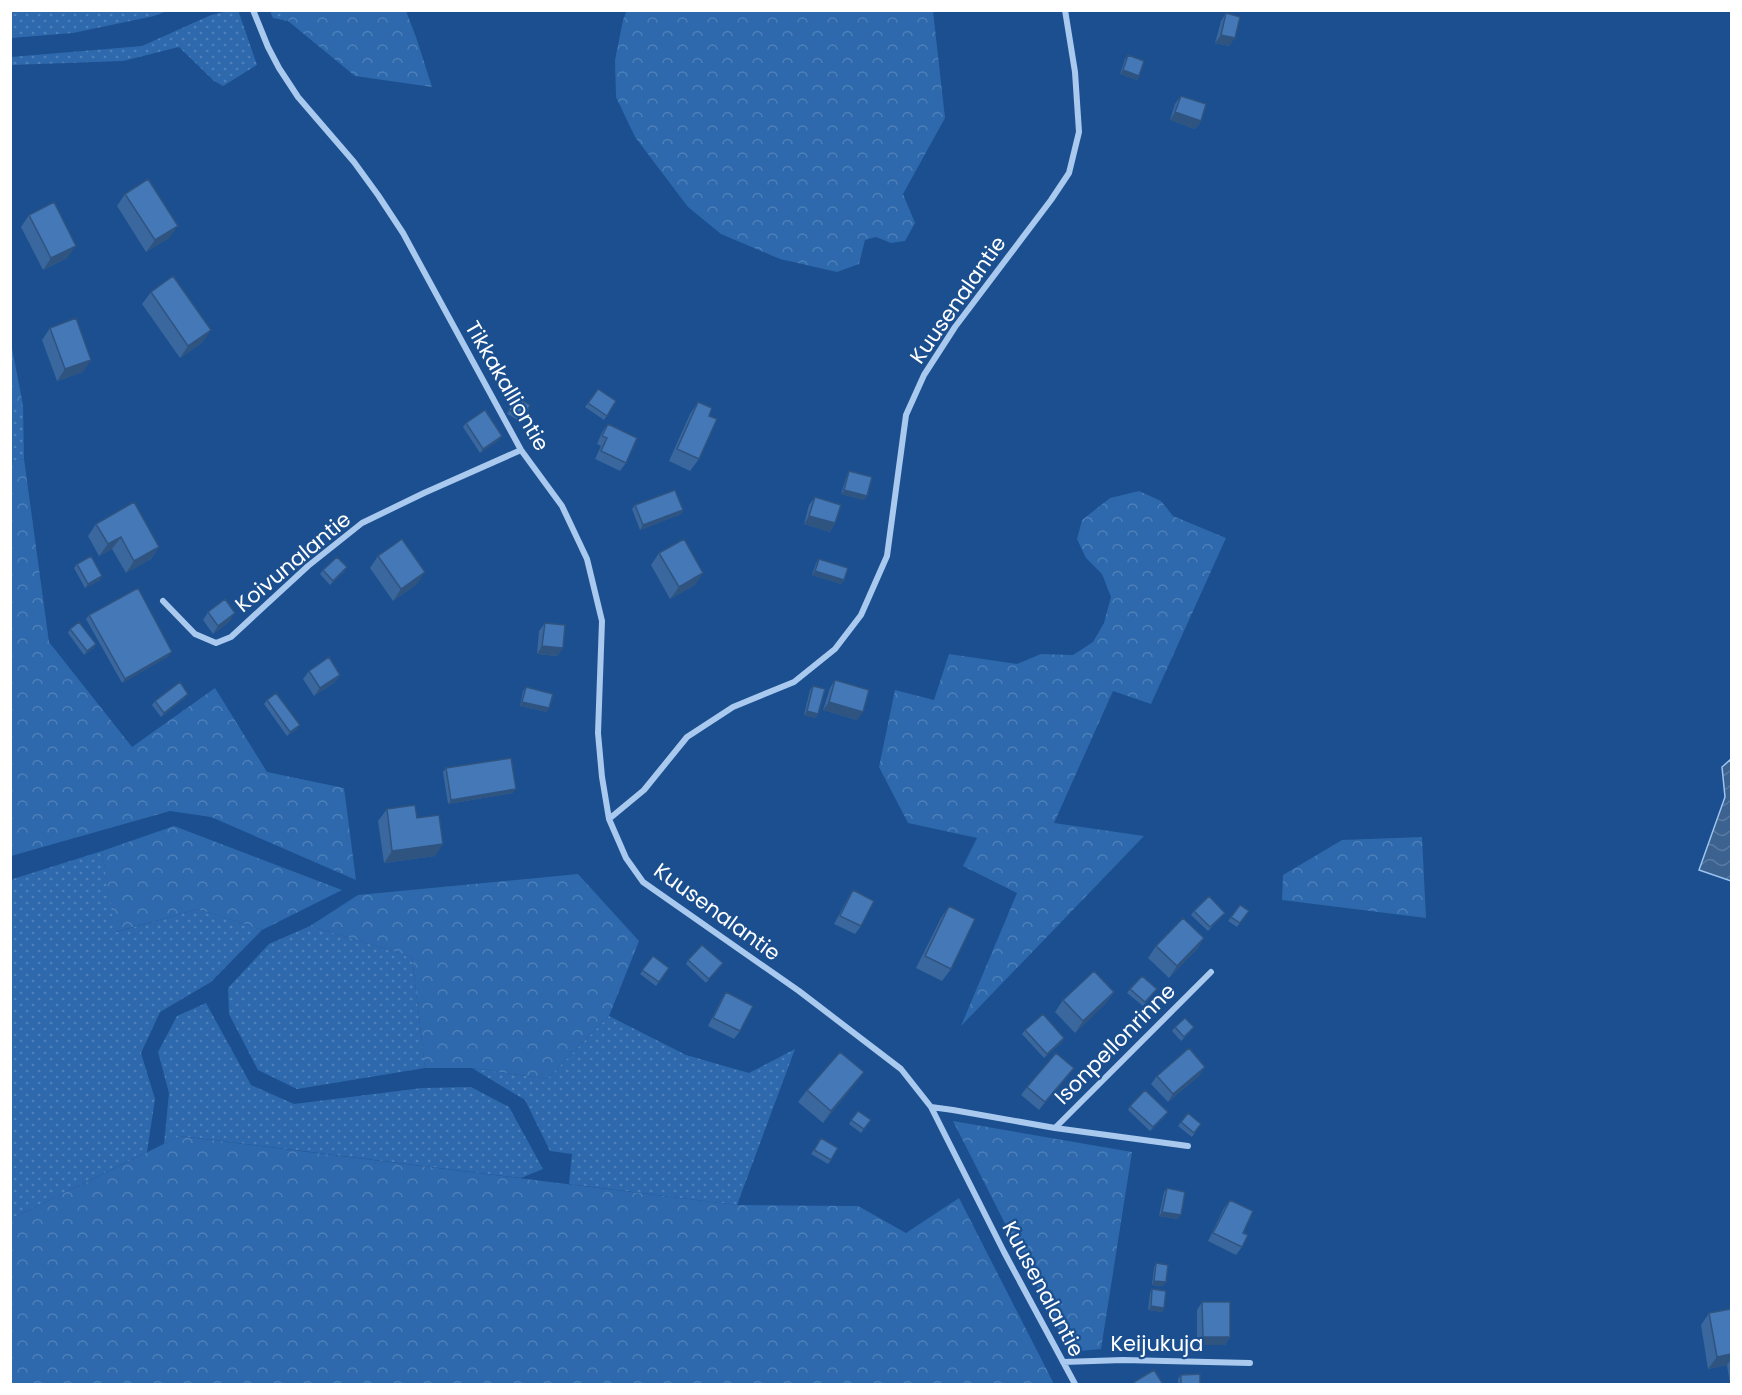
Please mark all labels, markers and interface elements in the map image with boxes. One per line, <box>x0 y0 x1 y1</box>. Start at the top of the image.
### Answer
street label: Kuusenalantie <box>903 230 1012 369</box>
street label: Tikkakalliontie <box>458 315 556 456</box>
street label: Koivunalantie <box>229 505 357 619</box>
street label: Kuusenalantie <box>648 856 786 967</box>
street label: Isonpellonrinne <box>1048 977 1182 1111</box>
street label: Kuusenalantie <box>995 1216 1091 1362</box>
street label: Keijukuja <box>1110 1329 1204 1358</box>

